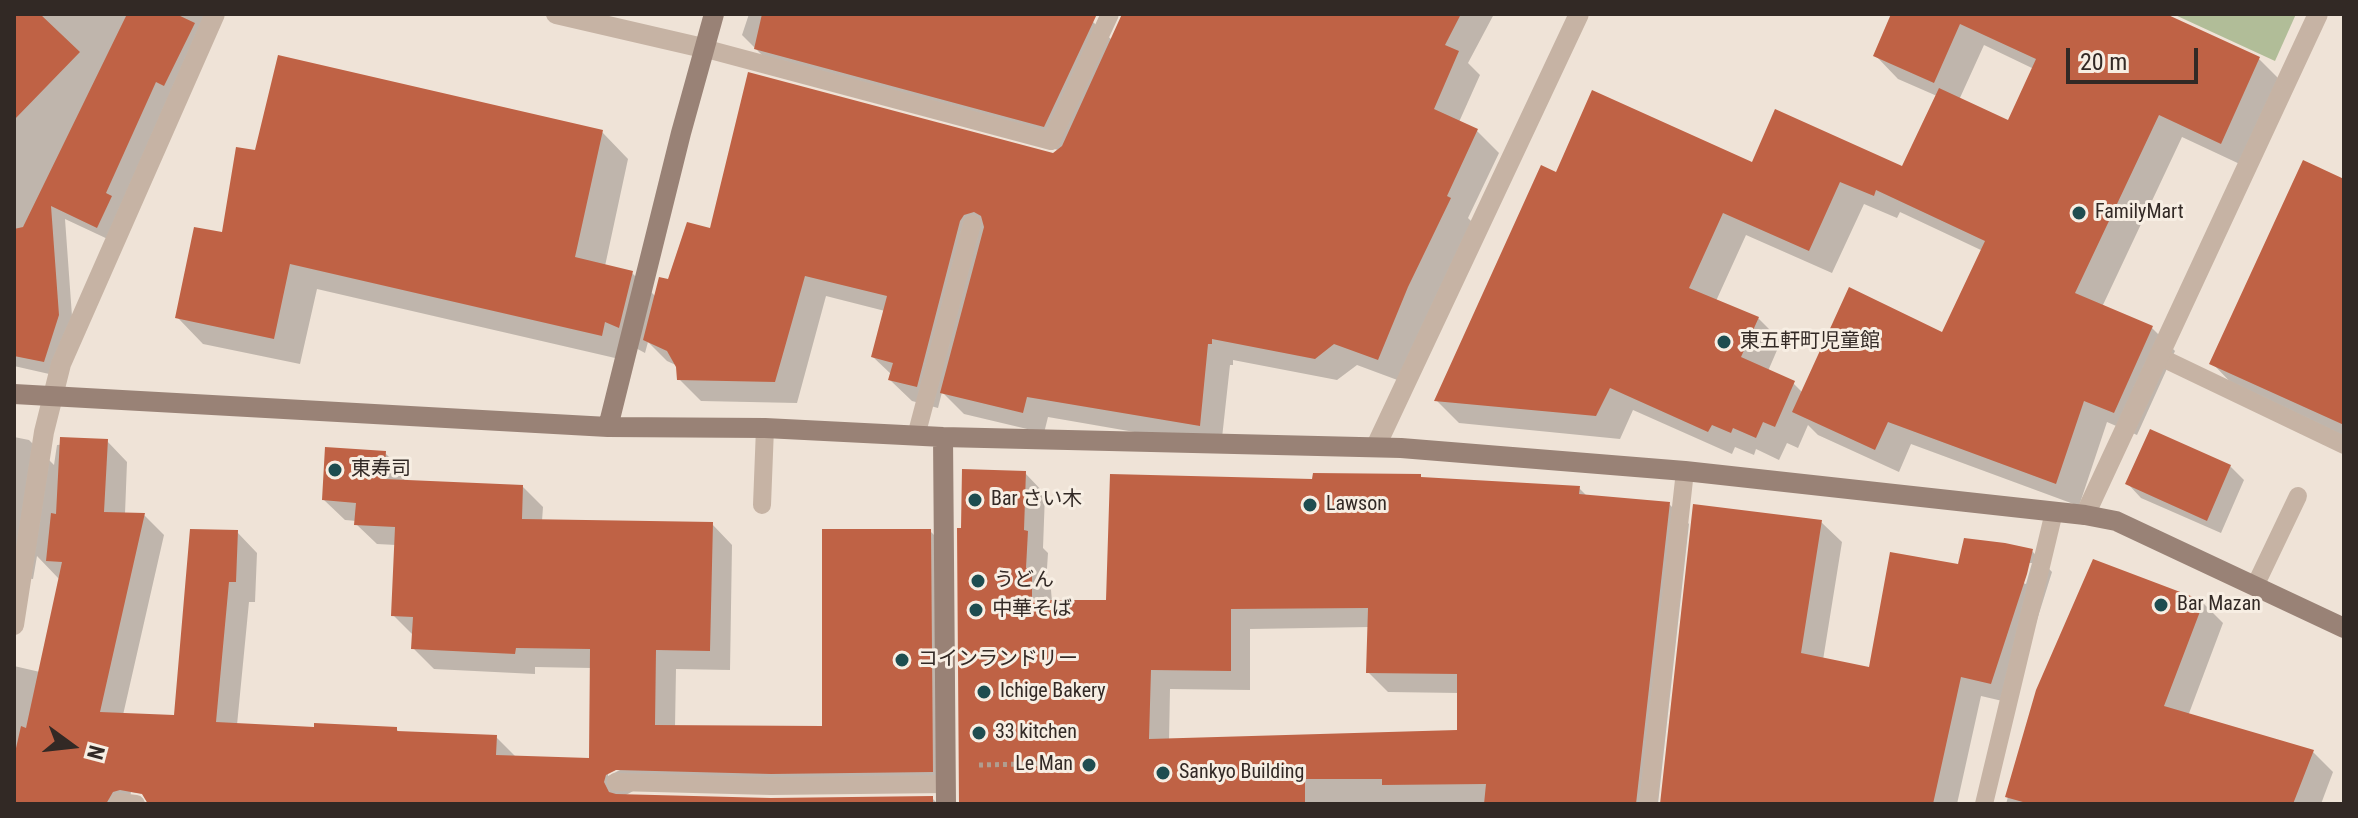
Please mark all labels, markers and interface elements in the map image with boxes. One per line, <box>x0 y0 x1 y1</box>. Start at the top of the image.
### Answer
scale bar <box>2070 32 2202 82</box>
text: 20 m <box>2080 48 2127 76</box>
place label: FamilyMart <box>2095 201 2184 225</box>
marker: FamilyMart <box>2070 204 2088 222</box>
place label: 東五軒町児童館 <box>1740 330 1880 354</box>
marker: 東五軒町児童館 <box>1715 333 1733 351</box>
place label: 東寿司 <box>351 458 411 482</box>
marker: 東寿司 <box>326 461 344 479</box>
place label: Bar さい木 <box>991 488 1082 512</box>
marker: Bar さい木 <box>966 491 984 509</box>
place label: Lawson <box>1326 493 1387 517</box>
marker: Lawson <box>1301 496 1319 514</box>
place label: うどん <box>994 569 1054 593</box>
marker: うどん <box>969 572 987 590</box>
place label: Bar Mazan <box>2177 593 2261 617</box>
marker: Bar Mazan <box>2152 596 2170 614</box>
place label: 中華そば <box>992 598 1072 622</box>
marker: 中華そば <box>967 601 985 619</box>
place label: コインランドリー <box>918 648 1078 672</box>
marker: コインランドリー <box>893 651 911 669</box>
place label: Ichige Bakery <box>1000 680 1106 704</box>
marker: Ichige Bakery <box>975 683 993 701</box>
north arrow <box>32 706 112 786</box>
place label: 33 kitchen <box>995 721 1077 745</box>
marker: 33 kitchen <box>970 724 988 742</box>
text: N <box>82 743 109 762</box>
place label: Le Man <box>1015 753 1073 777</box>
marker: Le Man <box>1080 756 1098 774</box>
place label: Sankyo Building <box>1179 761 1304 785</box>
marker: Sankyo Building <box>1154 764 1172 782</box>

